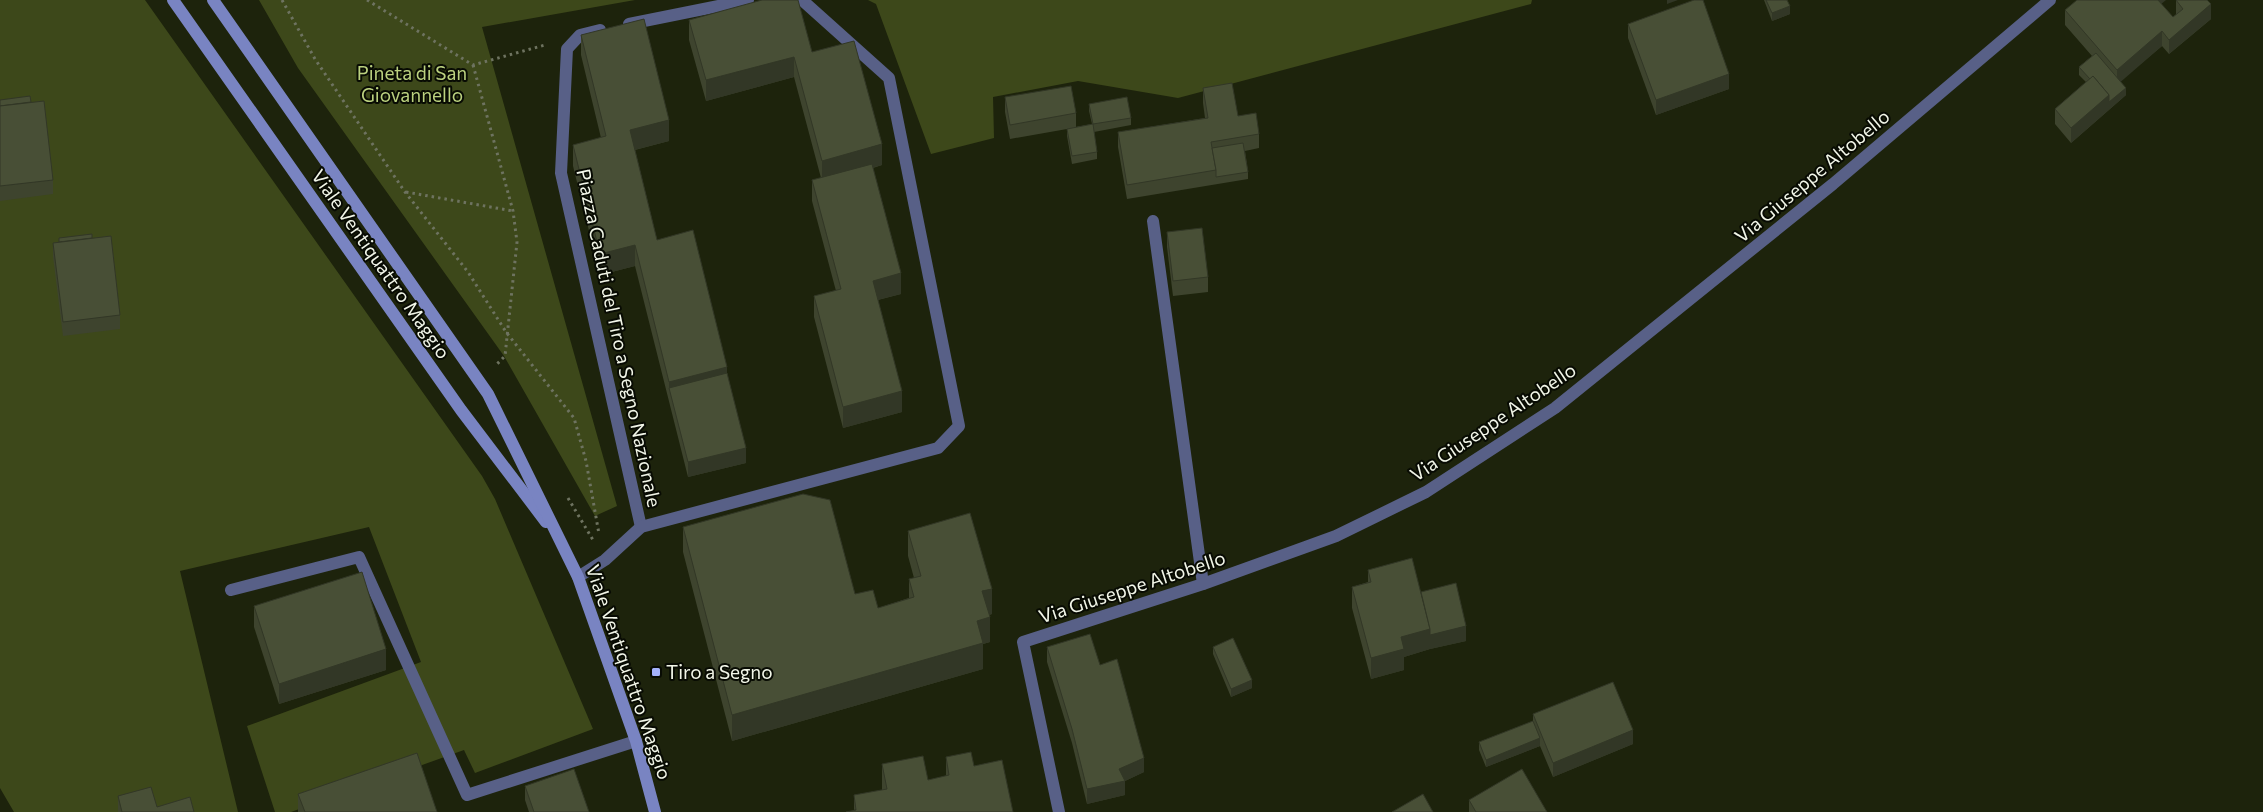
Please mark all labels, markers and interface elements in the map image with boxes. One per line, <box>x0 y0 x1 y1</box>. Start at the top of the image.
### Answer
park label: Pineta di San Giovannello <box>357 61 467 106</box>
street label: Via Giuseppe Altobello <box>1730 104 1894 247</box>
street label: Viale Ventiquattro Maggio <box>307 165 456 363</box>
street label: Piazza Caduti del Tiro a Segno Nazionale <box>572 167 667 509</box>
street label: Via Giuseppe Altobello <box>1405 358 1580 486</box>
street label: Via Giuseppe Altobello <box>1036 545 1228 628</box>
street label: Viale Ventiquattro Maggio <box>582 561 677 782</box>
place label: Tiro a Segno <box>666 660 773 683</box>
marker: Tiro a Segno <box>650 666 662 678</box>

